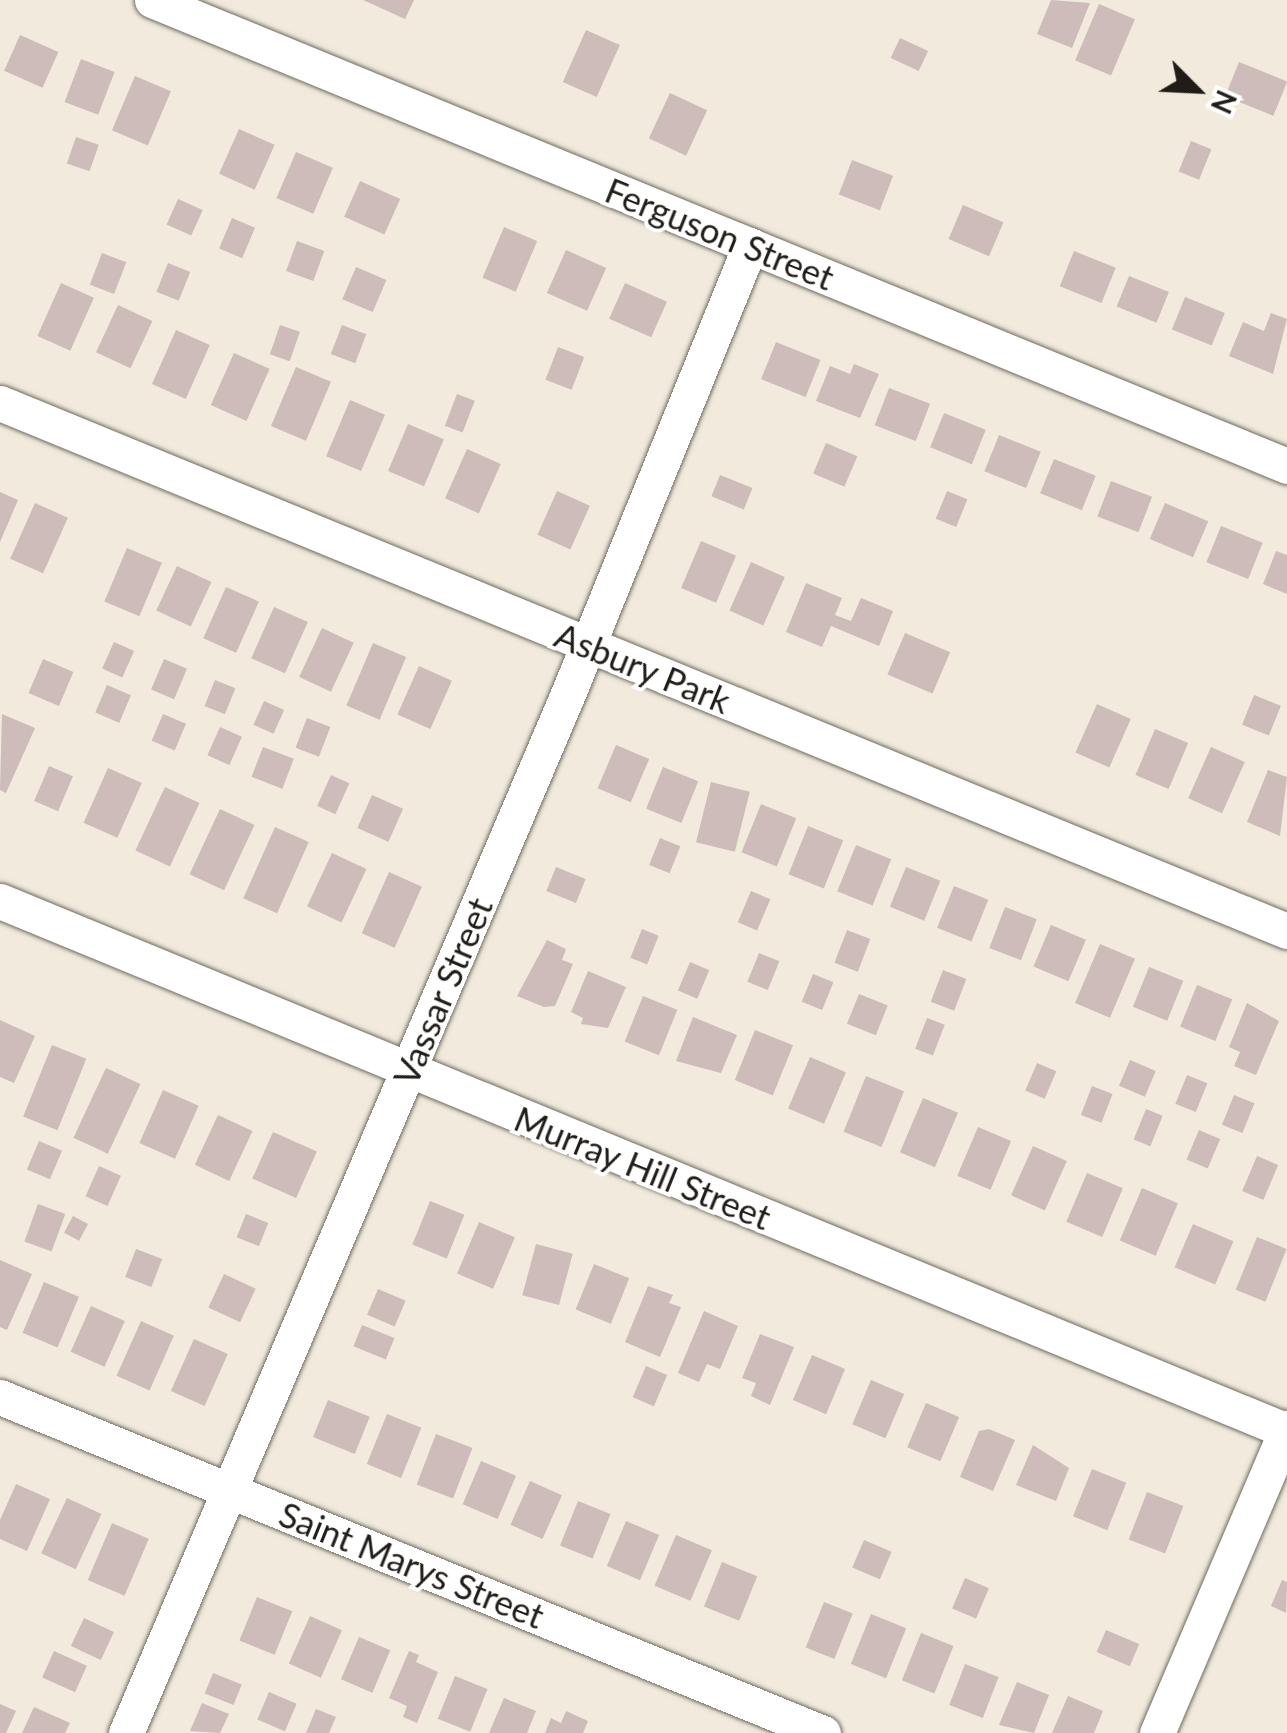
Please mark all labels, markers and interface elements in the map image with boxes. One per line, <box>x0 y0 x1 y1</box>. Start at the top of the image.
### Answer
north arrow <box>1147 40 1247 140</box>
text: N <box>1204 85 1244 119</box>
street label: Ferguson Street <box>600 168 840 298</box>
street label: Asbury Park <box>549 613 737 721</box>
street label: Vassar Street <box>384 891 500 1091</box>
street label: Murray Hill Street <box>508 1096 778 1238</box>
street label: Saint Marys Street <box>274 1492 550 1636</box>

